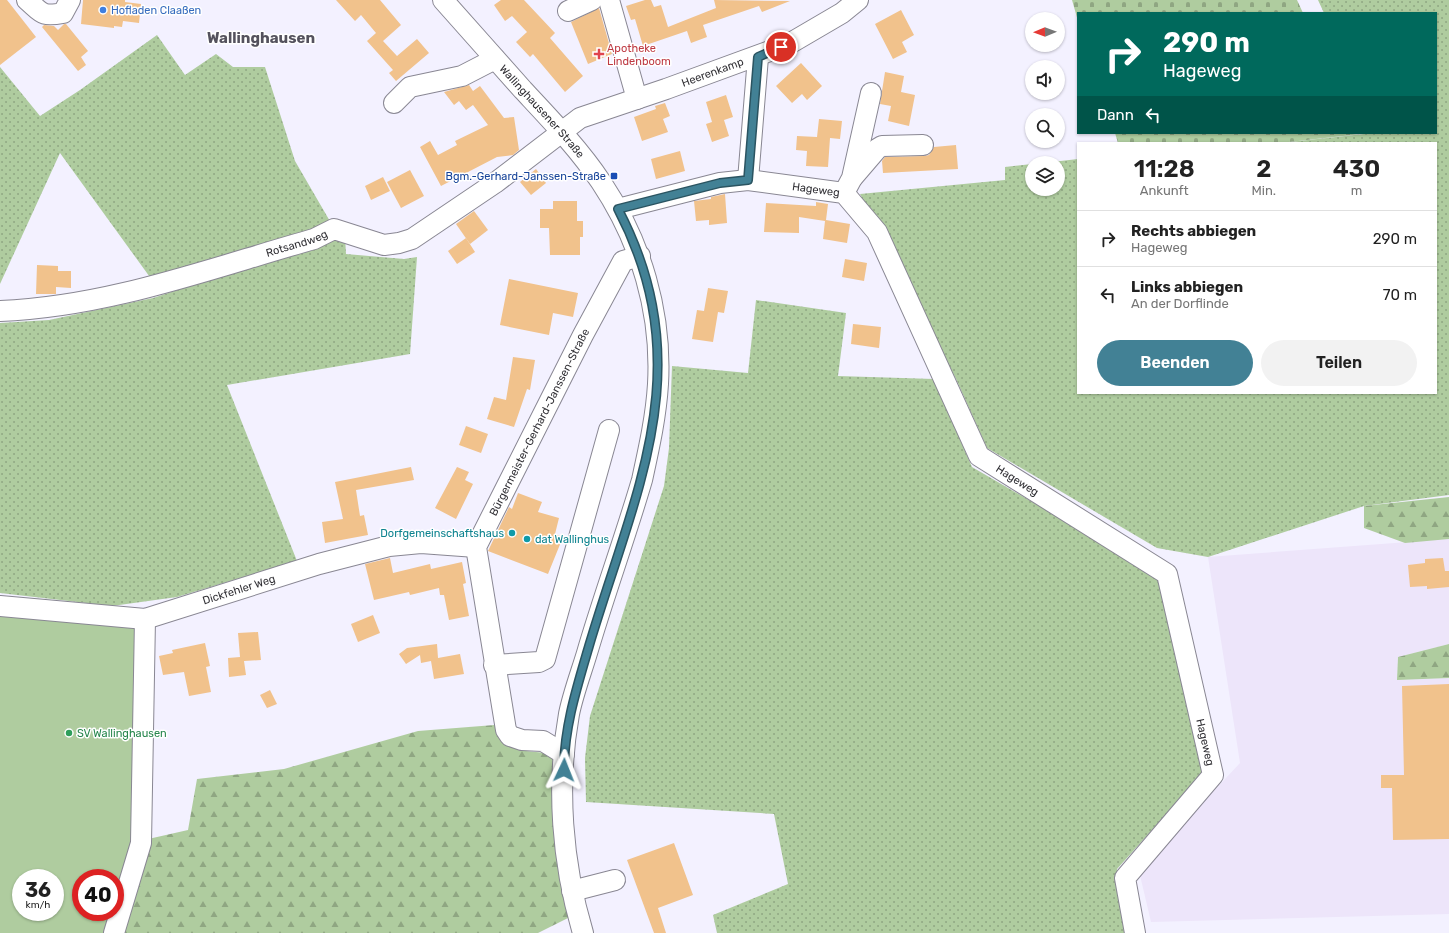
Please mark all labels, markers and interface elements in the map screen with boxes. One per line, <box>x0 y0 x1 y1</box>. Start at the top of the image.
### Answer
place label: Hofladen Claaßen <box>111 4 201 17</box>
marker: Hofladen Claaßen <box>98 5 108 15</box>
north arrow <box>1025 12 1065 52</box>
map controls <box>1025 12 1065 196</box>
text: 290 m <box>1163 26 1250 59</box>
icon: right <box>1097 28 1149 80</box>
district label: Wallinghausen <box>207 29 315 47</box>
pin <box>764 30 798 64</box>
icon: arrive <box>770 36 792 58</box>
place label: Apotheke Lindenboom <box>607 42 671 68</box>
marker: Apotheke Lindenboom <box>594 49 604 59</box>
street label: Heerenkamp <box>680 55 745 90</box>
button: sound <box>1025 60 1065 100</box>
text: Hageweg <box>1163 60 1241 82</box>
street label: Wallinghausener Straße <box>497 62 587 161</box>
icon: left <box>1142 104 1164 126</box>
text: Dann <box>1097 106 1134 124</box>
button: search <box>1025 108 1065 148</box>
text: 11:28 <box>1134 155 1195 183</box>
text: 2 <box>1256 155 1271 183</box>
text: 430 <box>1333 155 1380 183</box>
button: layers <box>1025 156 1065 196</box>
place label: Bgm.-Gerhard-Janssen-Straße <box>446 170 606 183</box>
marker: Bgm.-Gerhard-Janssen-Straße <box>609 171 619 181</box>
street label: Hageweg <box>791 180 841 199</box>
text: Ankunft <box>1140 183 1189 198</box>
text: Min. <box>1251 183 1276 198</box>
text: m <box>1351 183 1362 198</box>
text: Rechts abbiegen <box>1131 222 1256 240</box>
street label: Rotsandweg <box>264 227 330 260</box>
icon: right <box>1097 228 1119 250</box>
text: 290 m <box>1373 230 1417 248</box>
text: Hageweg <box>1131 240 1188 255</box>
text: Links abbiegen <box>1131 278 1243 296</box>
icon: left <box>1097 284 1119 306</box>
text: 70 m <box>1383 286 1417 304</box>
text: An der Dorflinde <box>1131 296 1229 311</box>
street label: Bürgermeister-Gerhard-Janssen-Straße <box>487 326 592 518</box>
button: Beenden <box>1097 340 1253 386</box>
button: Teilen <box>1261 340 1417 386</box>
street label: Hageweg <box>993 462 1041 499</box>
place label: Dorfgemeinschaftshaus <box>380 527 504 540</box>
marker: Dorfgemeinschaftshaus <box>507 528 517 538</box>
place label: dat Wallinghus <box>535 533 610 546</box>
marker: dat Wallinghus <box>522 534 532 544</box>
street label: Dickfehler Weg <box>201 572 277 607</box>
street label: Hageweg <box>1193 717 1217 767</box>
place label: SV Wallinghausen <box>77 727 167 740</box>
marker: SV Wallinghausen <box>64 728 74 738</box>
position arrow <box>543 749 585 791</box>
speed limit sign: 40 <box>72 869 124 921</box>
text: 36 <box>25 878 51 902</box>
text: km/h <box>26 899 50 911</box>

